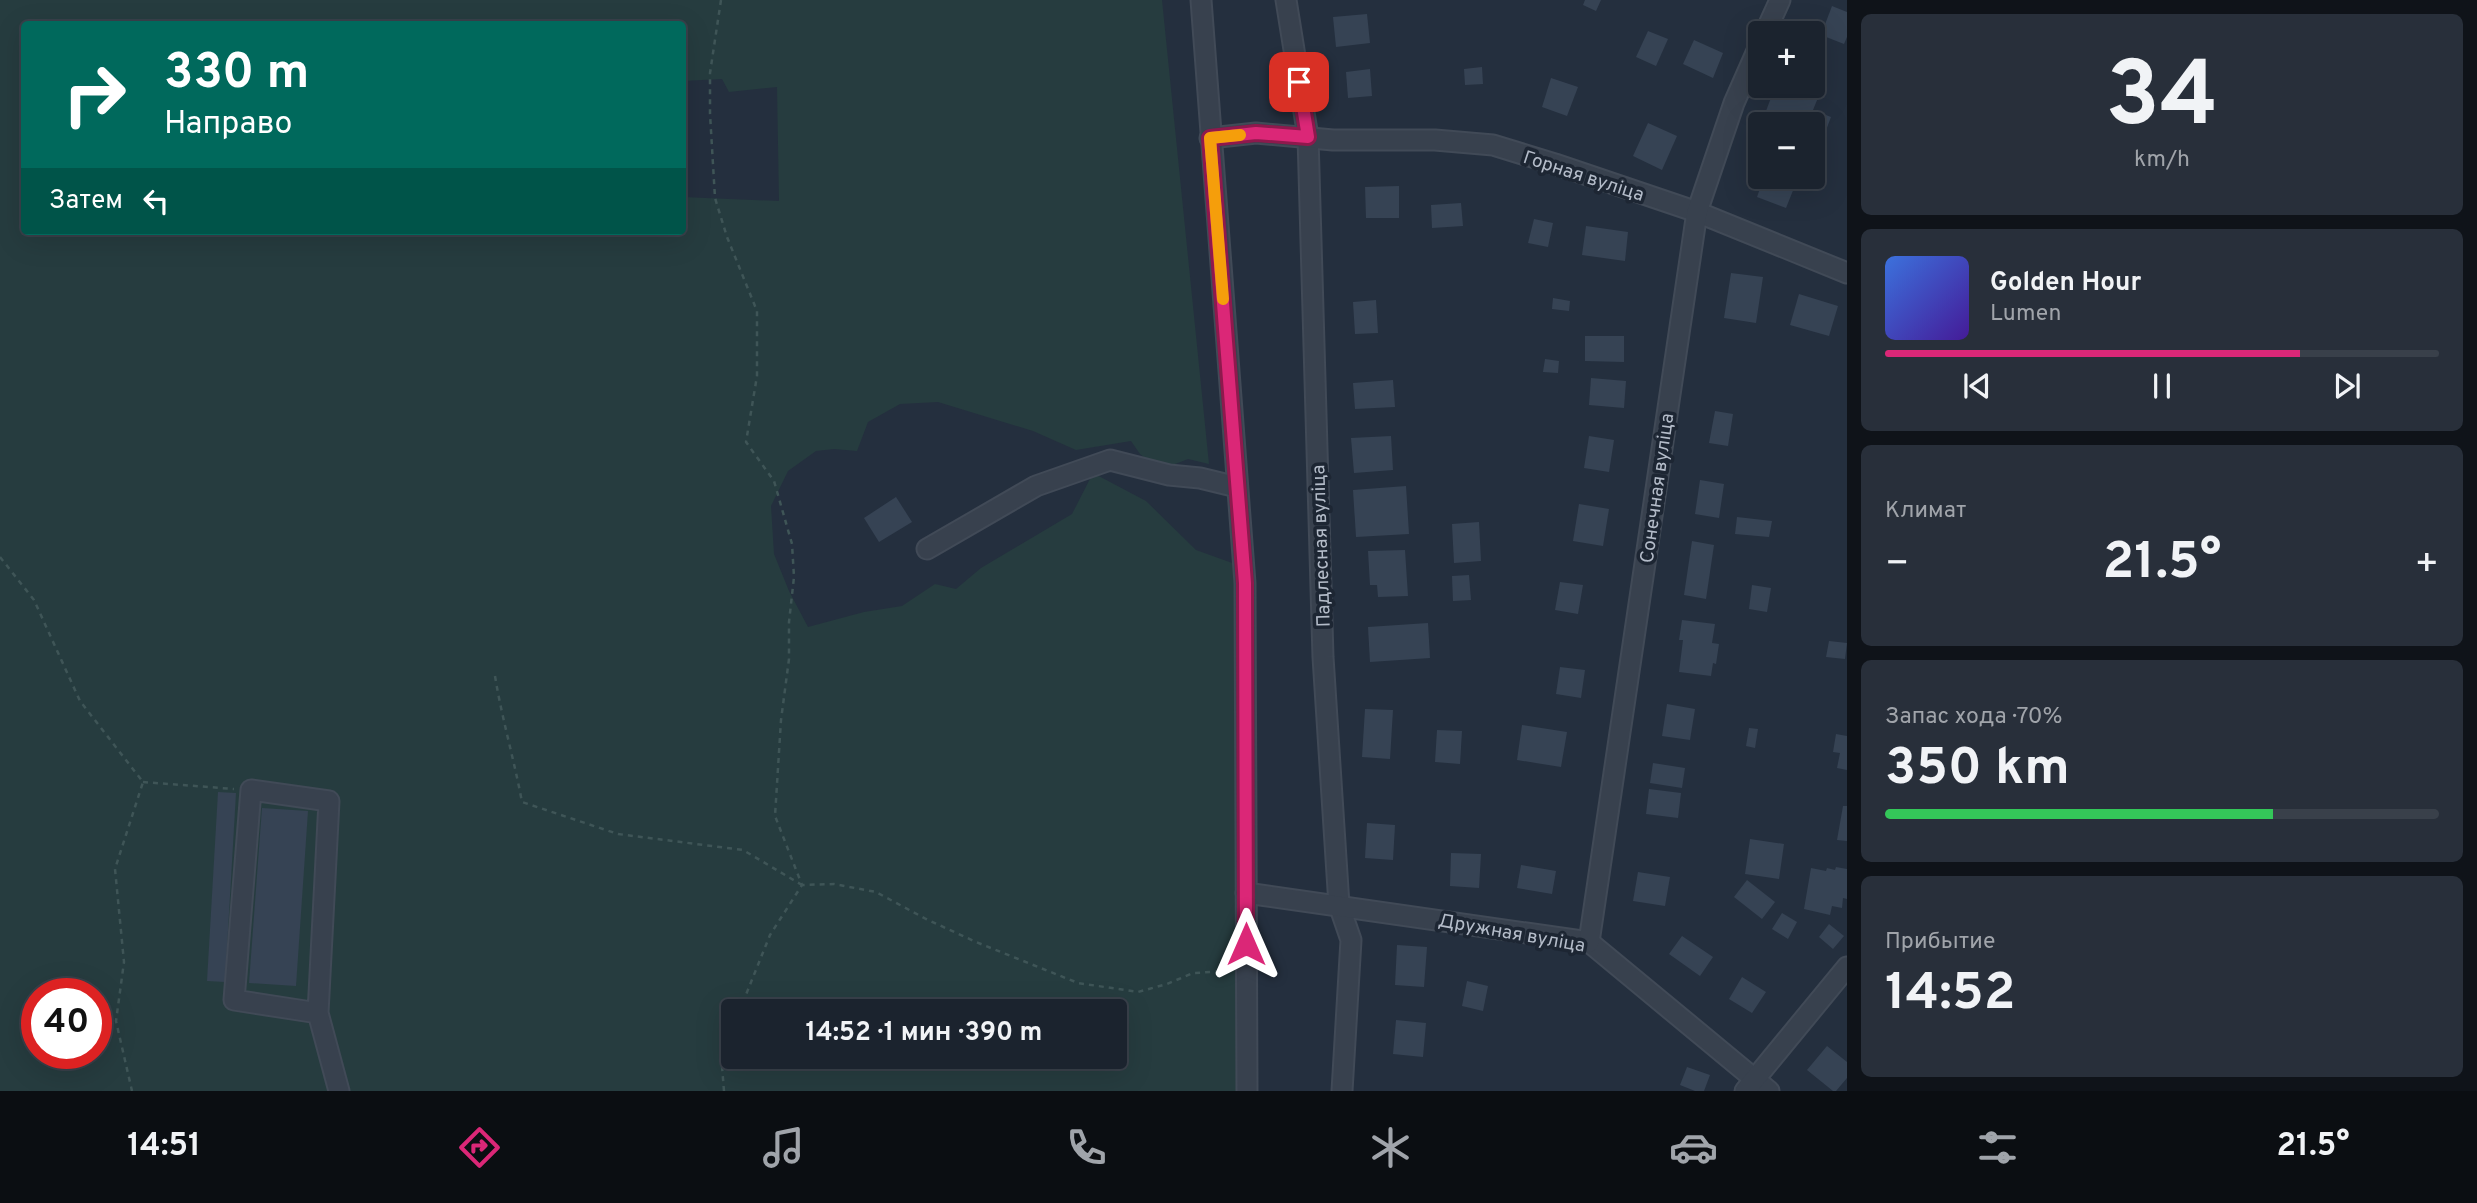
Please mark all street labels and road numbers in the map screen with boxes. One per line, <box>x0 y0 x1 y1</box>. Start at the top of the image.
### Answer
street label: Горная вуліца <box>1520 146 1647 208</box>
street label: Сонечная вуліца <box>1636 412 1680 565</box>
street label: Падлесная вуліца <box>1307 464 1337 628</box>
street label: Дружная вуліца <box>1436 909 1587 959</box>

